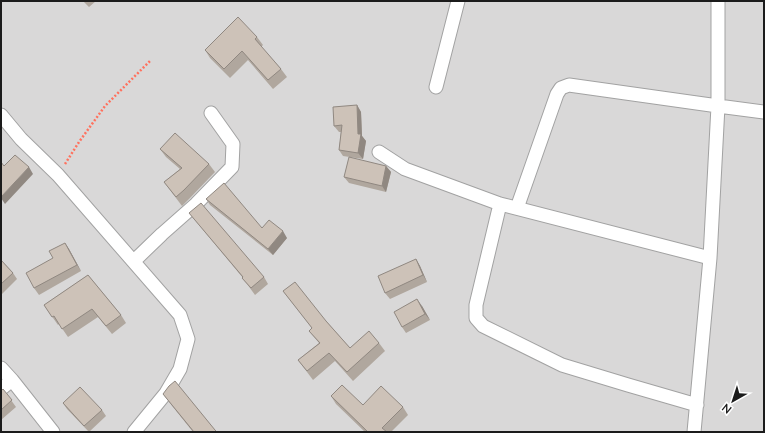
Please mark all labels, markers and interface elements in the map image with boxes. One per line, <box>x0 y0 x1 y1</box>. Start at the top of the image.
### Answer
north arrow <box>713 381 753 421</box>
text: N <box>719 401 734 417</box>

